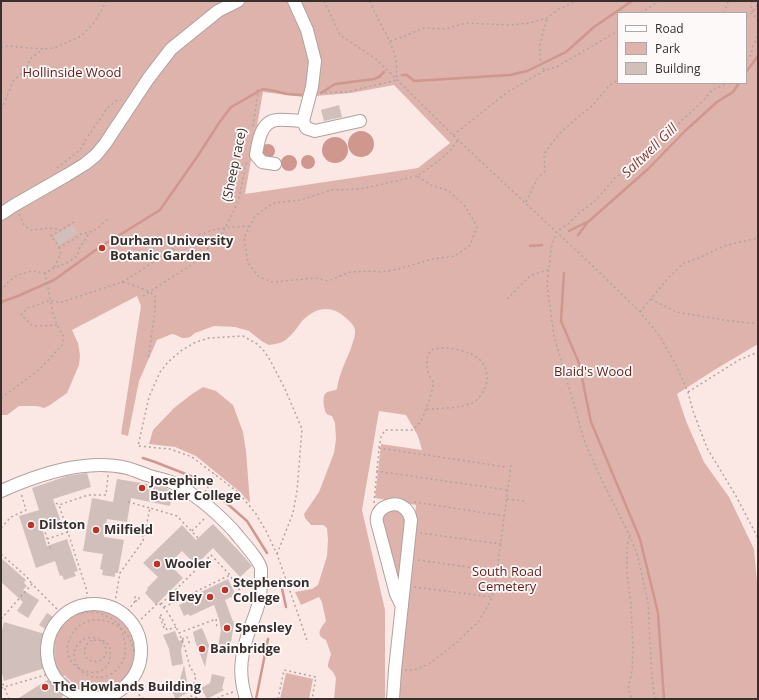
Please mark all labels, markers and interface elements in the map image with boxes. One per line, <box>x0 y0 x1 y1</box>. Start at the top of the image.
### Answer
legend <box>617 12 747 84</box>
text: Road <box>655 20 684 37</box>
text: Park <box>655 40 680 57</box>
text: Building <box>655 60 700 77</box>
park label: Hollinside Wood <box>23 65 121 81</box>
water label: Saltwell Gill <box>619 120 681 182</box>
street label: (Sheep race) <box>220 127 250 203</box>
place label: Durham University Botanic Garden <box>110 233 233 264</box>
marker: Durham University Botanic Garden <box>97 243 107 253</box>
park label: Blaid's Wood <box>554 364 632 380</box>
place label: Josephine Butler College <box>150 473 241 504</box>
marker: Josephine Butler College <box>137 483 147 493</box>
place label: Dilston <box>39 517 85 533</box>
marker: Dilston <box>26 520 36 530</box>
place label: Milfield <box>104 522 153 538</box>
marker: Milfield <box>91 525 101 535</box>
place label: Wooler <box>165 556 211 572</box>
marker: Wooler <box>152 559 162 569</box>
park label: South Road Cemetery <box>472 564 542 595</box>
place label: Stephenson College <box>233 575 310 606</box>
marker: Stephenson College <box>220 585 230 595</box>
place label: Elvey <box>168 589 202 605</box>
marker: Elvey <box>205 592 215 602</box>
place label: Spensley <box>235 620 292 636</box>
marker: Spensley <box>222 623 232 633</box>
place label: Bainbridge <box>210 641 280 657</box>
marker: Bainbridge <box>197 644 207 654</box>
place label: The Howlands Building <box>53 679 201 695</box>
marker: The Howlands Building <box>40 682 50 692</box>

